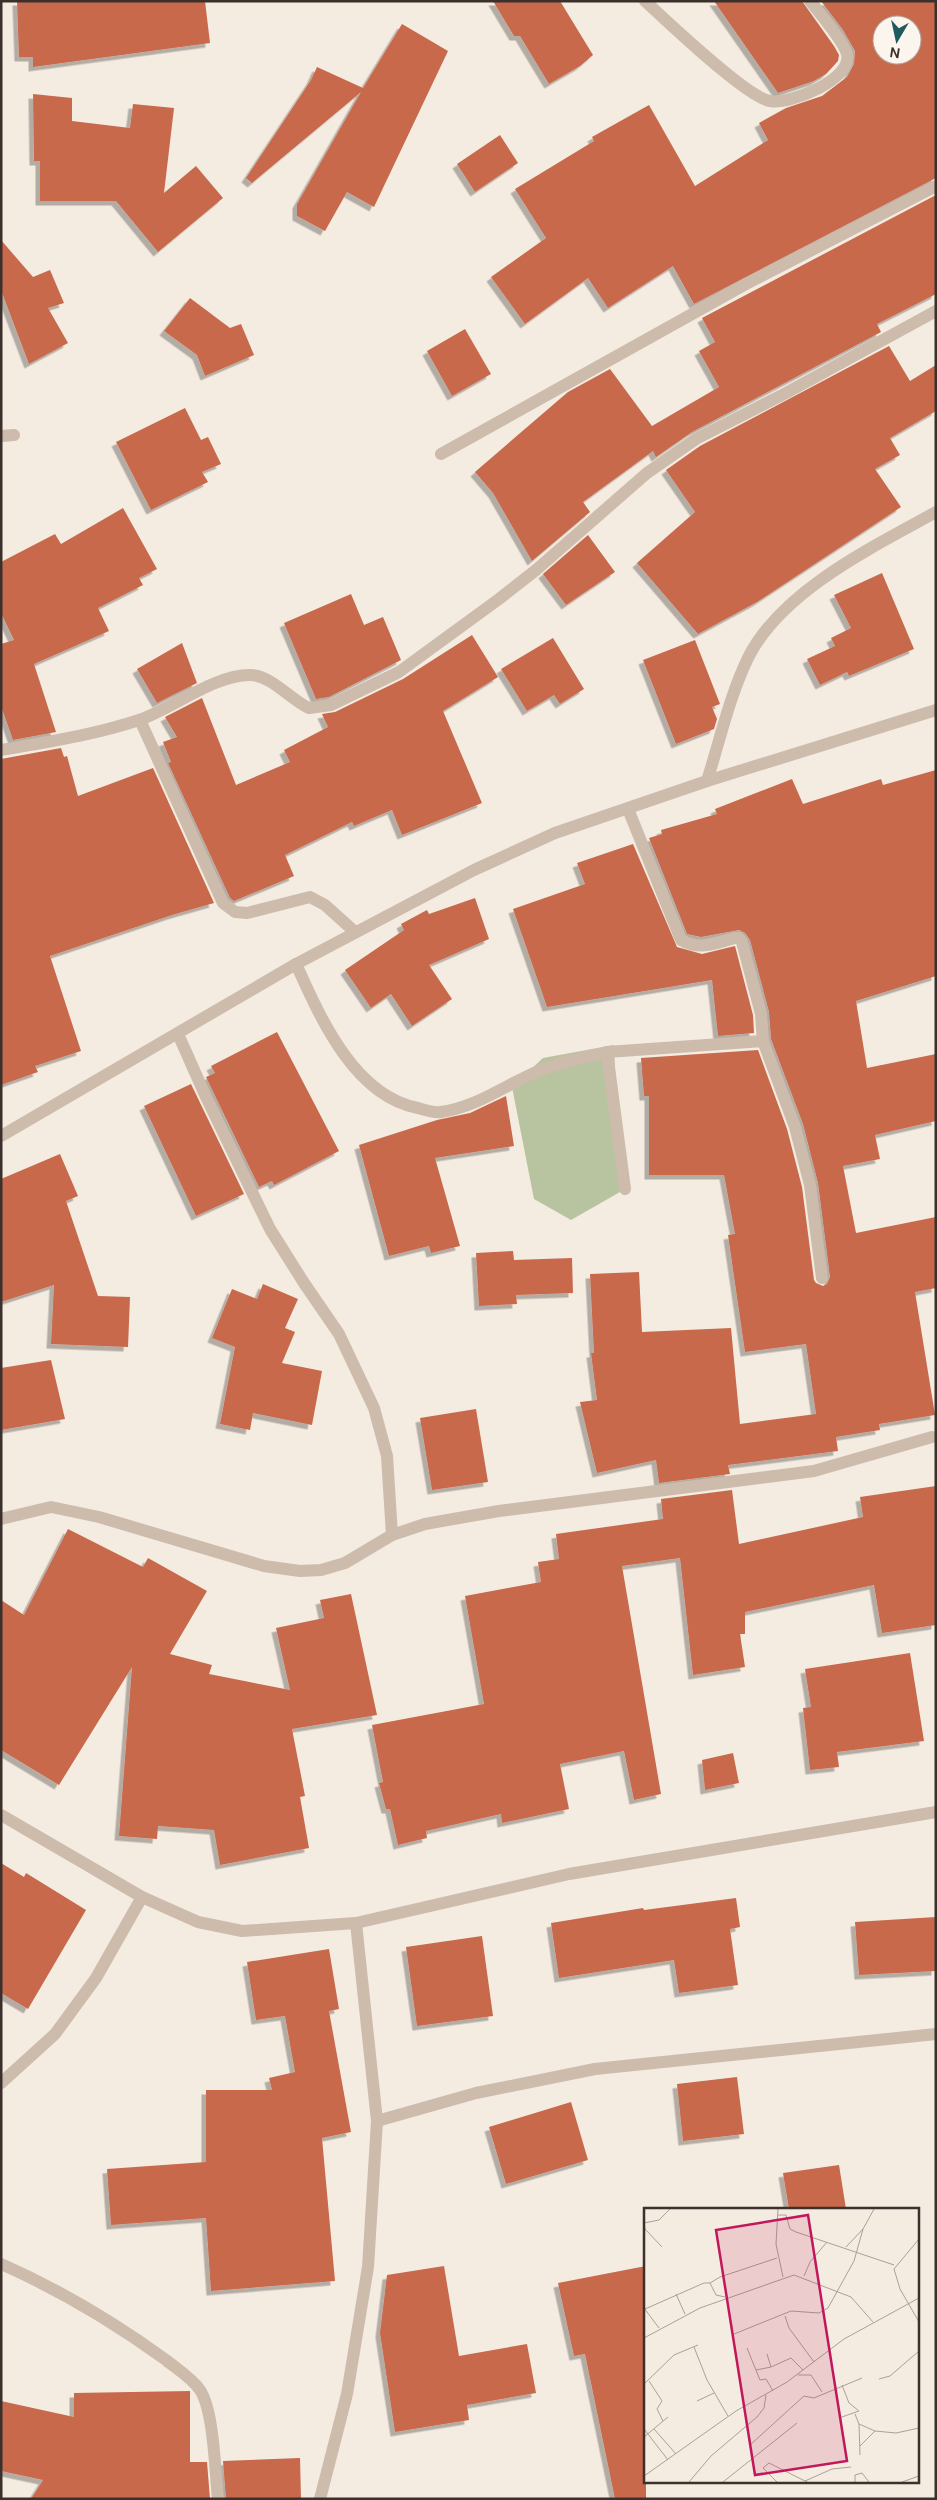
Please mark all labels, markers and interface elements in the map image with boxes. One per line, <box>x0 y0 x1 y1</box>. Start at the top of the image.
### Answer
north arrow <box>872 15 922 65</box>
text: N <box>889 43 901 63</box>
inset map <box>644 2208 920 2482</box>

